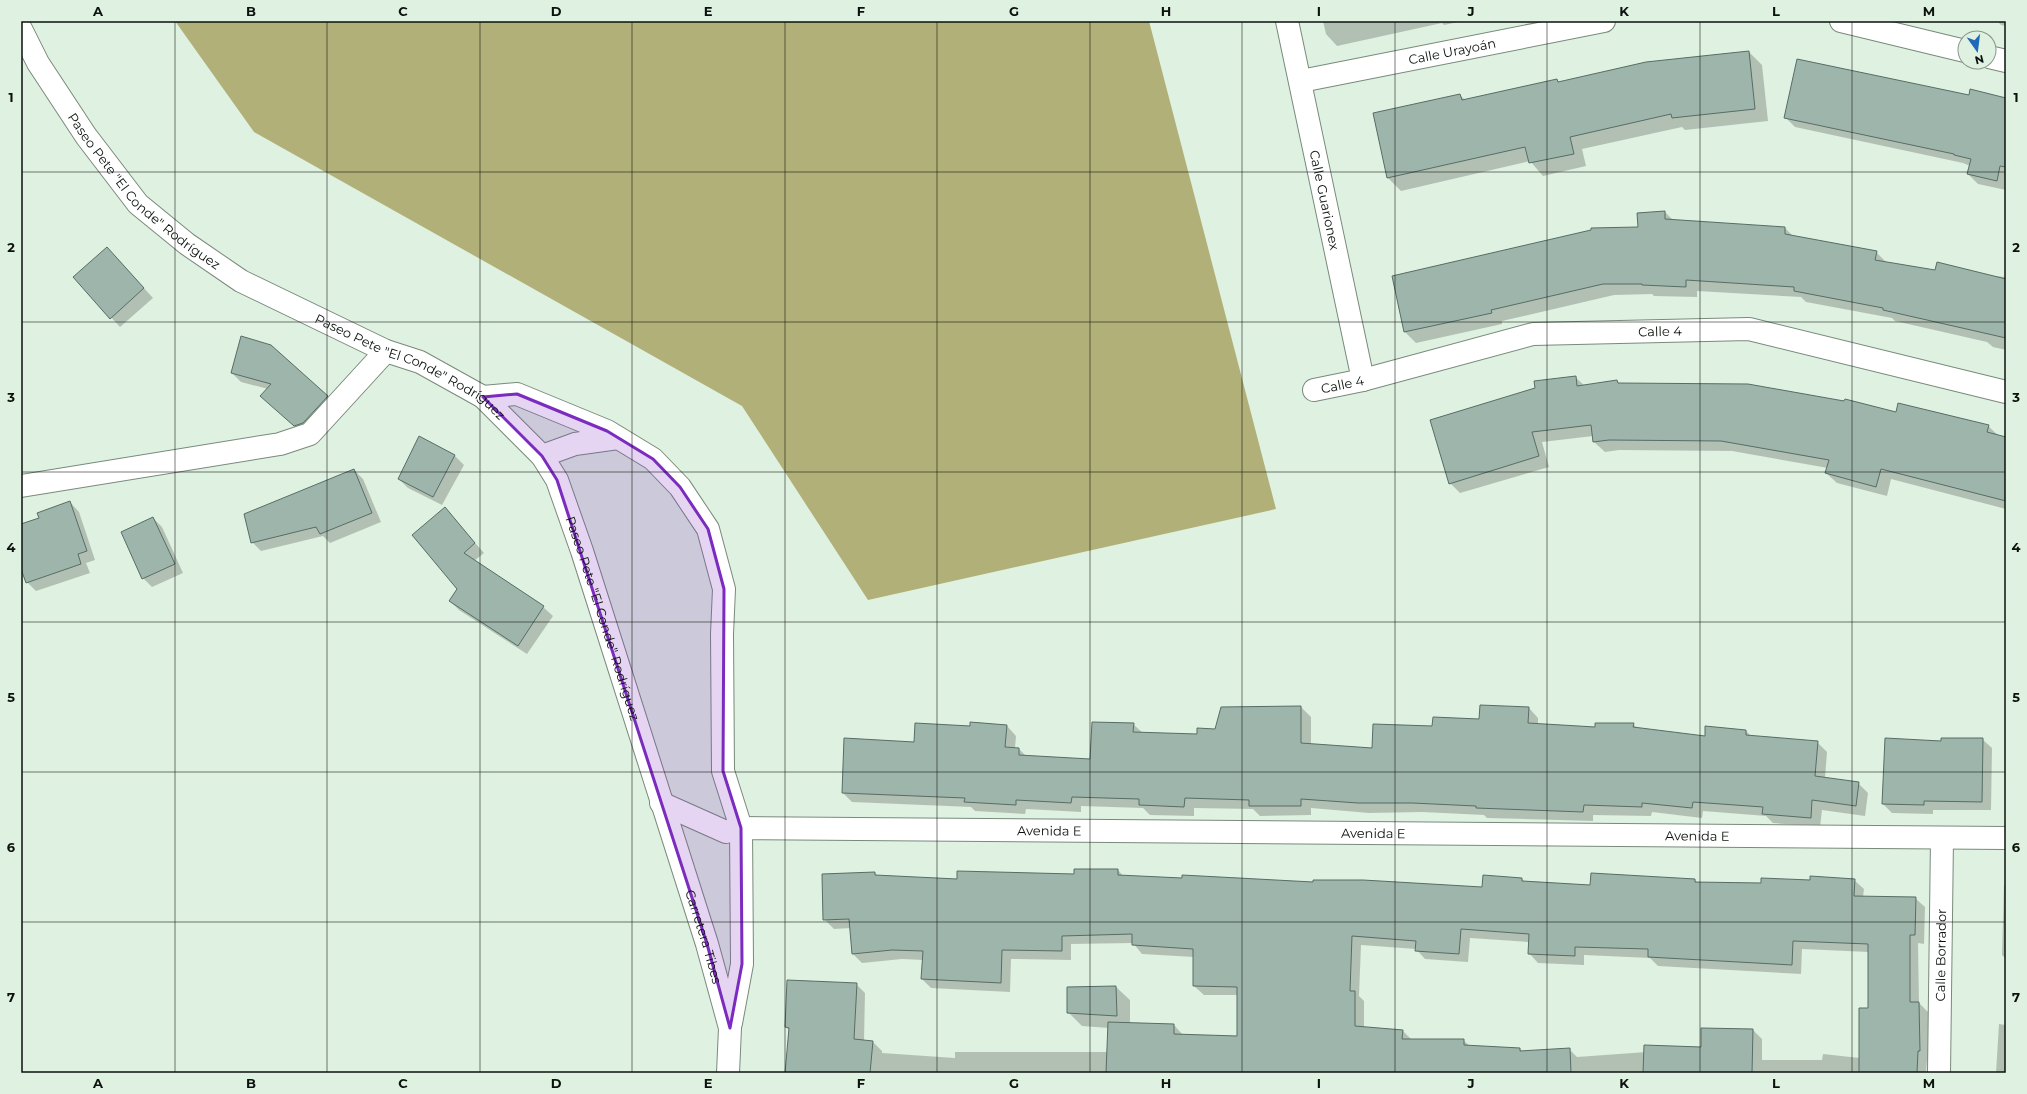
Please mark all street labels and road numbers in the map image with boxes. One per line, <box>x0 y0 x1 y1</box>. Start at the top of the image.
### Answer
street label: Calle Urayoán <box>1407 35 1497 68</box>
street label: Paseo Pete "El Conde" Rodríguez <box>65 110 224 273</box>
street label: Calle Guarionex <box>1307 149 1343 252</box>
street label: Paseo Pete "El Conde" Rodríguez <box>313 310 509 423</box>
street label: Calle 4 <box>1638 323 1682 340</box>
street label: Calle 4 <box>1319 372 1366 396</box>
street label: Paseo Pete "El Conde" Rodríguez <box>562 514 644 723</box>
street label: Avenida E <box>1017 822 1082 839</box>
street label: Avenida E <box>1341 825 1406 841</box>
street label: Avenida E <box>1665 827 1730 844</box>
street label: Carretera Tibes <box>682 888 726 986</box>
street label: Calle Borrador <box>1932 909 1949 1001</box>

